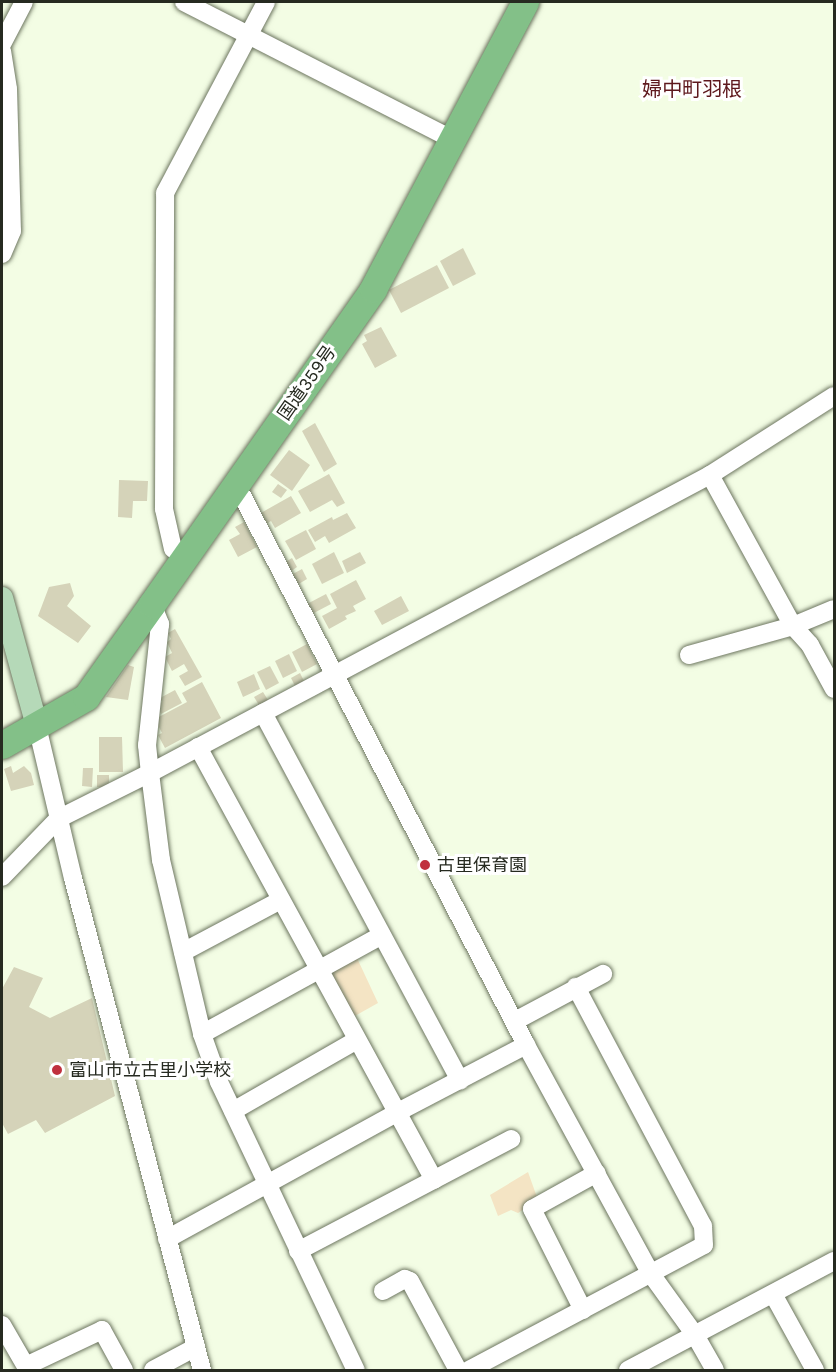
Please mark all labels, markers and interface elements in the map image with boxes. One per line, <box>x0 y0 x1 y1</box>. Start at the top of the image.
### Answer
district label: 婦中町羽根 <box>642 77 742 101</box>
street label: 国道359号 <box>273 342 341 424</box>
place label: 古里保育園 <box>437 854 527 876</box>
marker: 古里保育園 <box>418 858 432 872</box>
place label: 富山市立古里小学校 <box>69 1059 231 1081</box>
marker: 富山市立古里小学校 <box>50 1063 64 1077</box>

